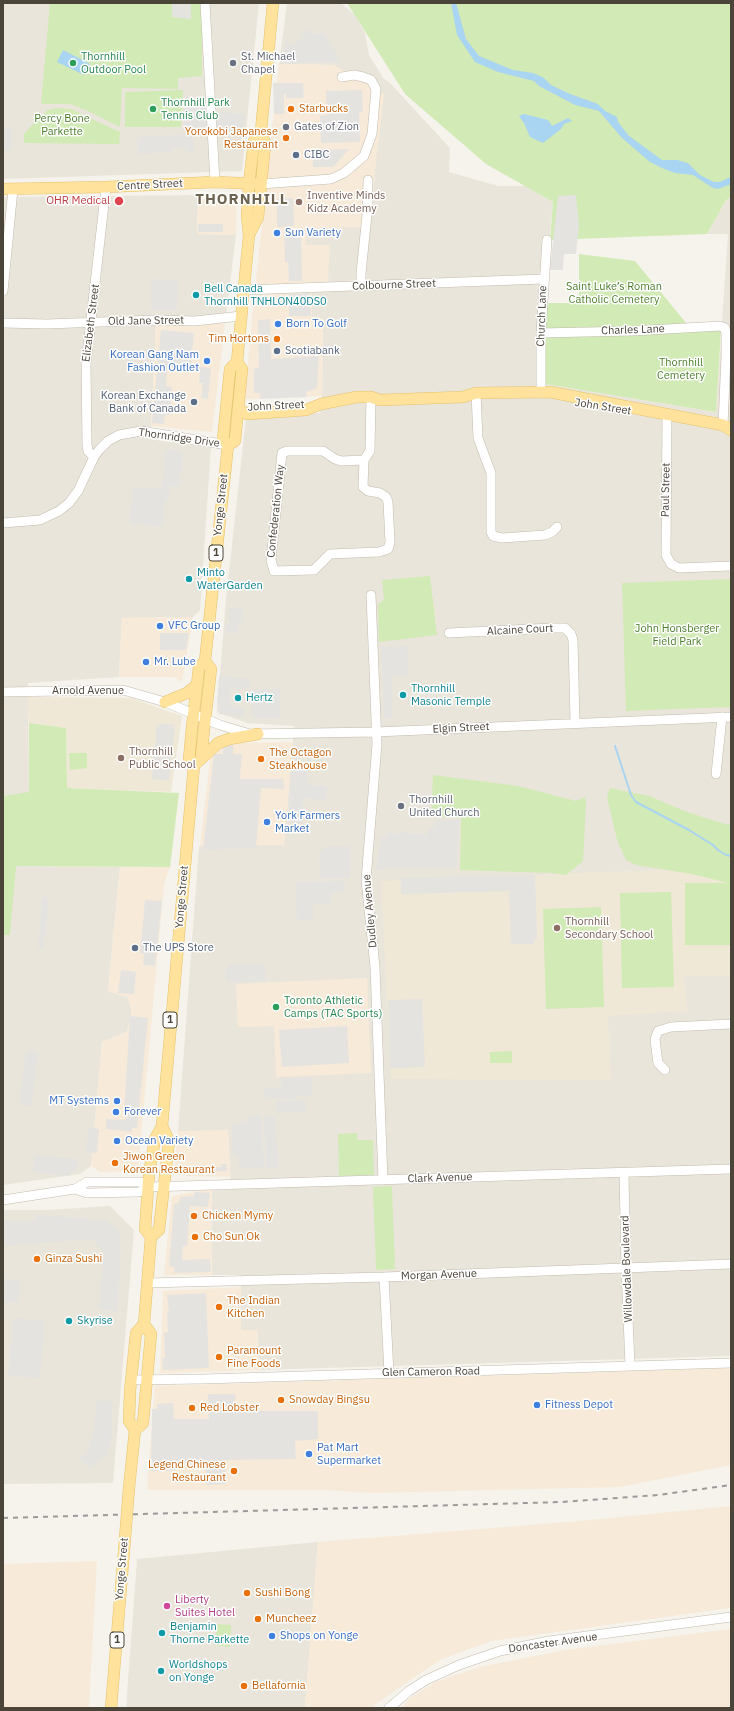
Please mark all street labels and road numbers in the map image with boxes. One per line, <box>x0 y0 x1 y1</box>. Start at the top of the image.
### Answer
street label: Centre Street <box>117 177 183 193</box>
street label: Colbourne Street <box>352 277 436 293</box>
street label: Elizabeth Street <box>80 283 102 363</box>
street label: Church Lane <box>534 285 550 347</box>
street label: Old Jane Street <box>108 314 184 328</box>
street label: Charles Lane <box>601 322 665 338</box>
street label: John Street <box>574 396 632 418</box>
street label: John Street <box>247 398 305 414</box>
street label: Thornridge Drive <box>137 426 221 450</box>
street label: Paul Street <box>659 463 673 517</box>
street label: Confederation Way <box>265 464 287 558</box>
street label: Yonge Street <box>211 473 231 537</box>
road number: 1 <box>209 545 223 561</box>
street label: Alcaine Court <box>487 622 553 638</box>
street label: Arnold Avenue <box>52 684 124 698</box>
street label: Elgin Street <box>432 720 490 736</box>
street label: Yonge Street <box>173 865 191 929</box>
street label: Dudley Avenue <box>360 874 380 948</box>
road number: 1 <box>163 1012 177 1028</box>
street label: Clark Avenue <box>407 1170 473 1186</box>
street label: Willowdale Boulevard <box>619 1215 635 1323</box>
street label: Morgan Avenue <box>401 1267 477 1283</box>
street label: Glen Cameron Road <box>382 1365 480 1379</box>
street label: Yonge Street <box>113 1537 131 1601</box>
street label: Doncaster Avenue <box>508 1630 598 1656</box>
road number: 1 <box>110 1632 124 1648</box>

